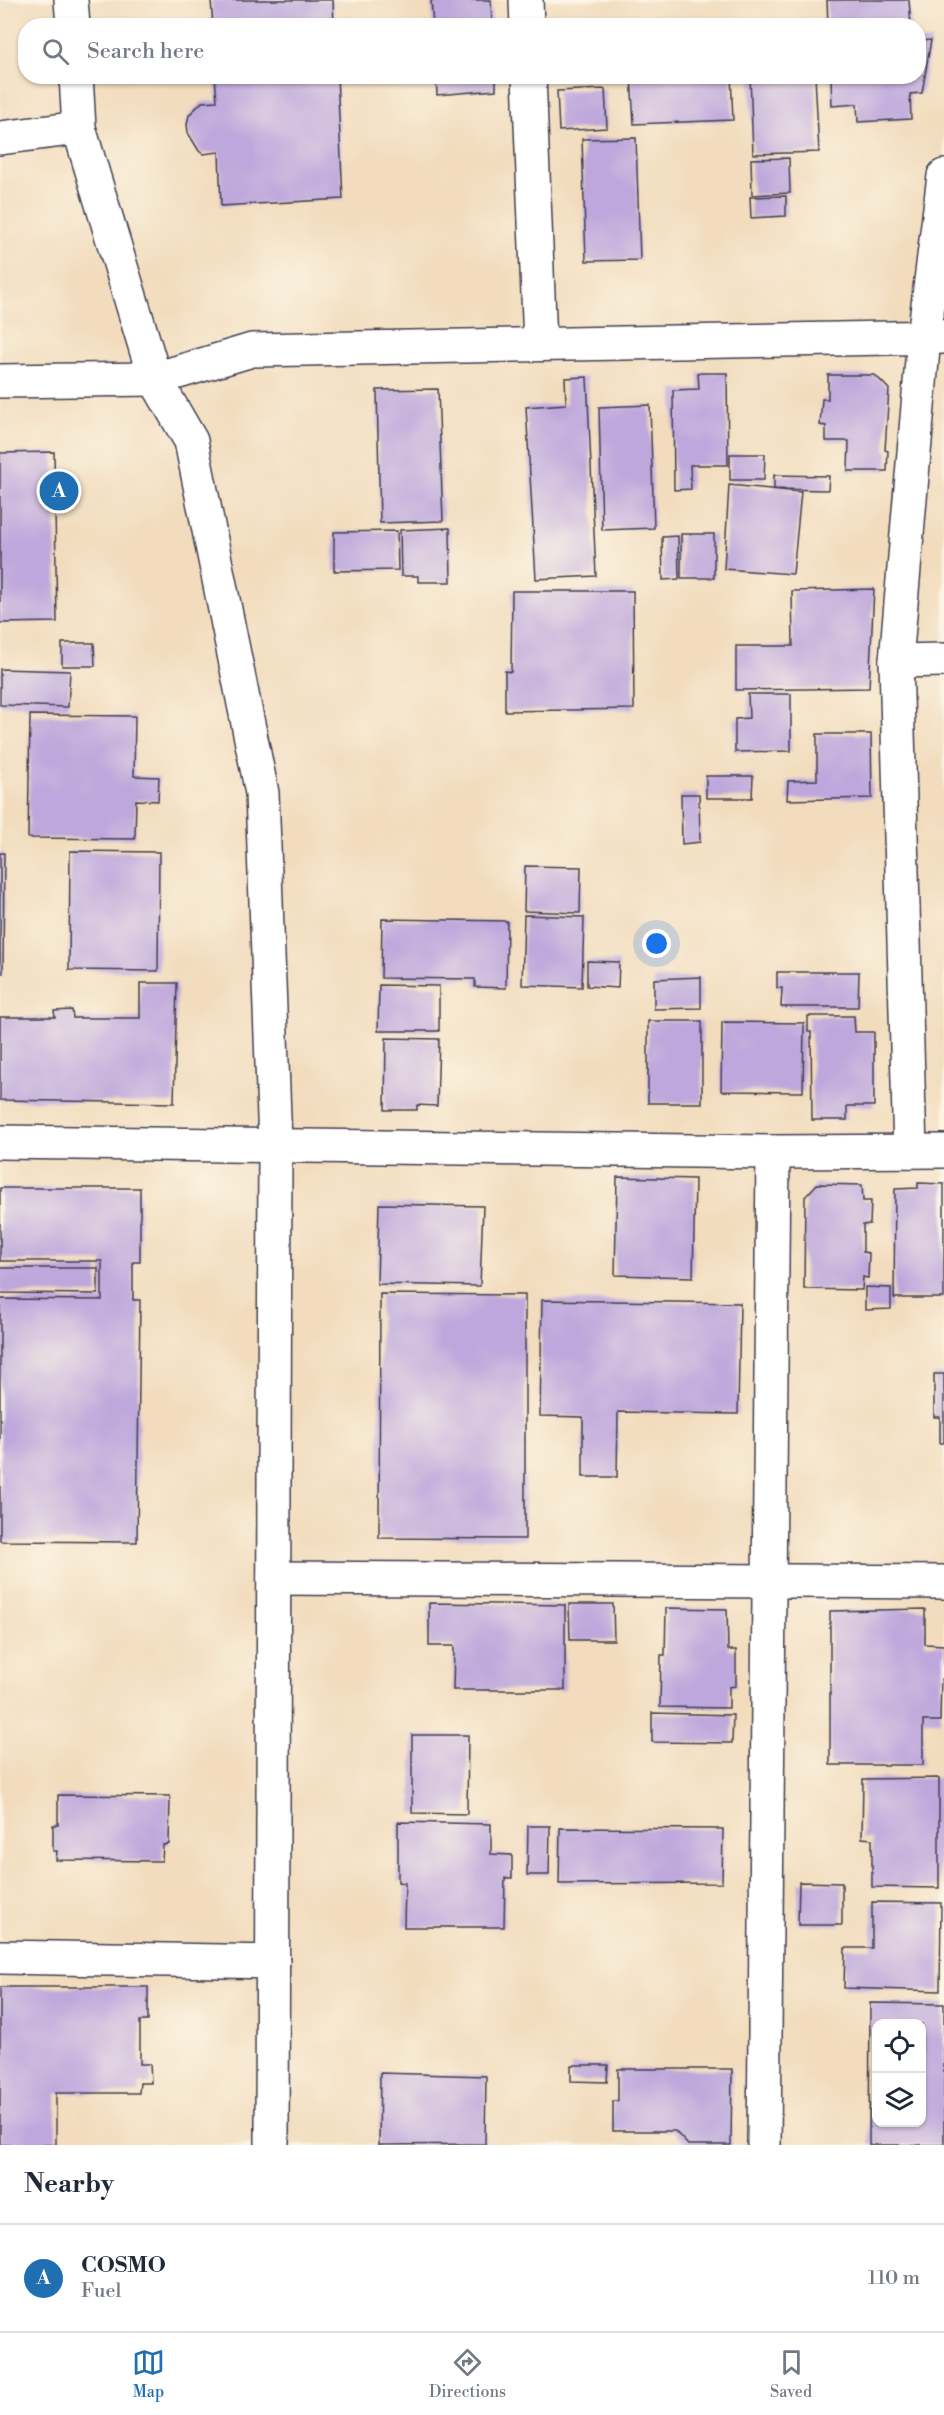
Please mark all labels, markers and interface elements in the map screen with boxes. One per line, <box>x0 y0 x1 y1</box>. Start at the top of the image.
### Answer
search box <box>18 18 926 84</box>
icon: search <box>39 35 72 68</box>
text: Search here <box>87 38 204 65</box>
pin: A <box>40 468 78 514</box>
your location <box>642 929 671 958</box>
map controls <box>872 2019 926 2127</box>
button: locate <box>872 2019 926 2073</box>
button: layers <box>872 2073 926 2127</box>
text: Nearby <box>24 2168 114 2200</box>
text: COSMO <box>81 2252 166 2279</box>
text: A <box>36 2266 51 2291</box>
text: 110 m <box>868 2266 920 2291</box>
text: Fuel <box>81 2279 121 2304</box>
tab: Map <box>132 2346 165 2402</box>
tab: Directions <box>429 2346 506 2402</box>
tab: Saved <box>770 2346 812 2402</box>

